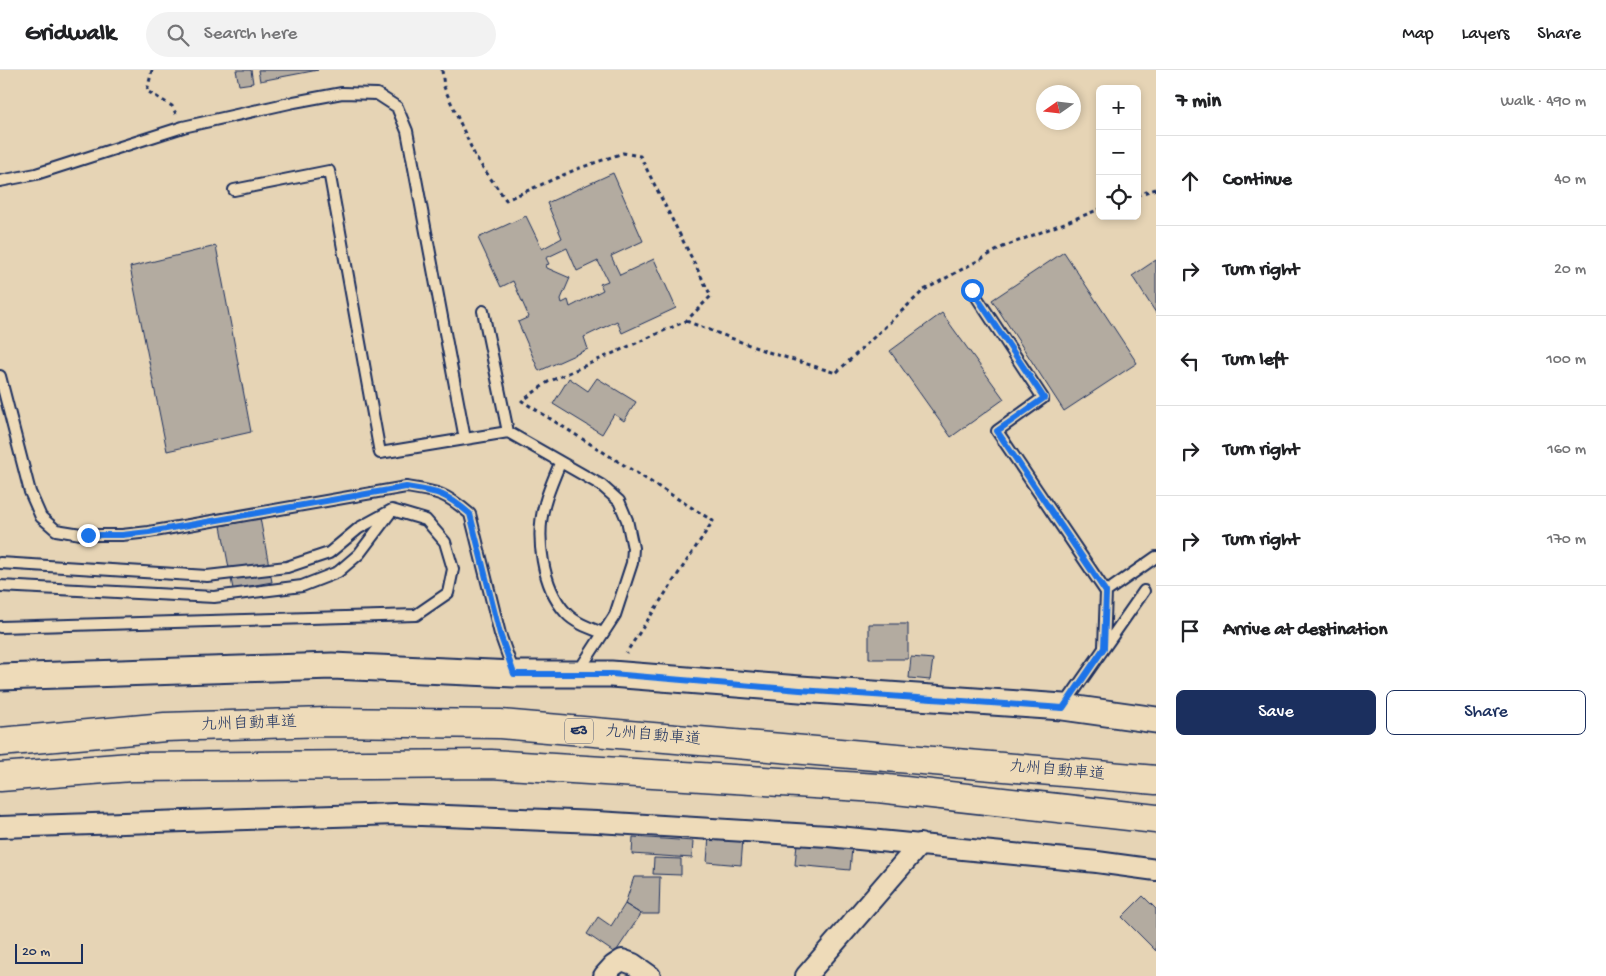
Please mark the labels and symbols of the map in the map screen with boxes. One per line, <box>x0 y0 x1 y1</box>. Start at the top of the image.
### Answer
north arrow <box>1036 85 1081 130</box>
route start <box>961 279 984 302</box>
route end <box>77 524 100 547</box>
street label: 九州自動車道 <box>201 712 297 736</box>
road number: E3 <box>565 718 593 744</box>
street label: 九州自動車道 <box>604 721 702 751</box>
street label: 九州自動車道 <box>1008 756 1106 786</box>
scale bar <box>15 941 82 964</box>

